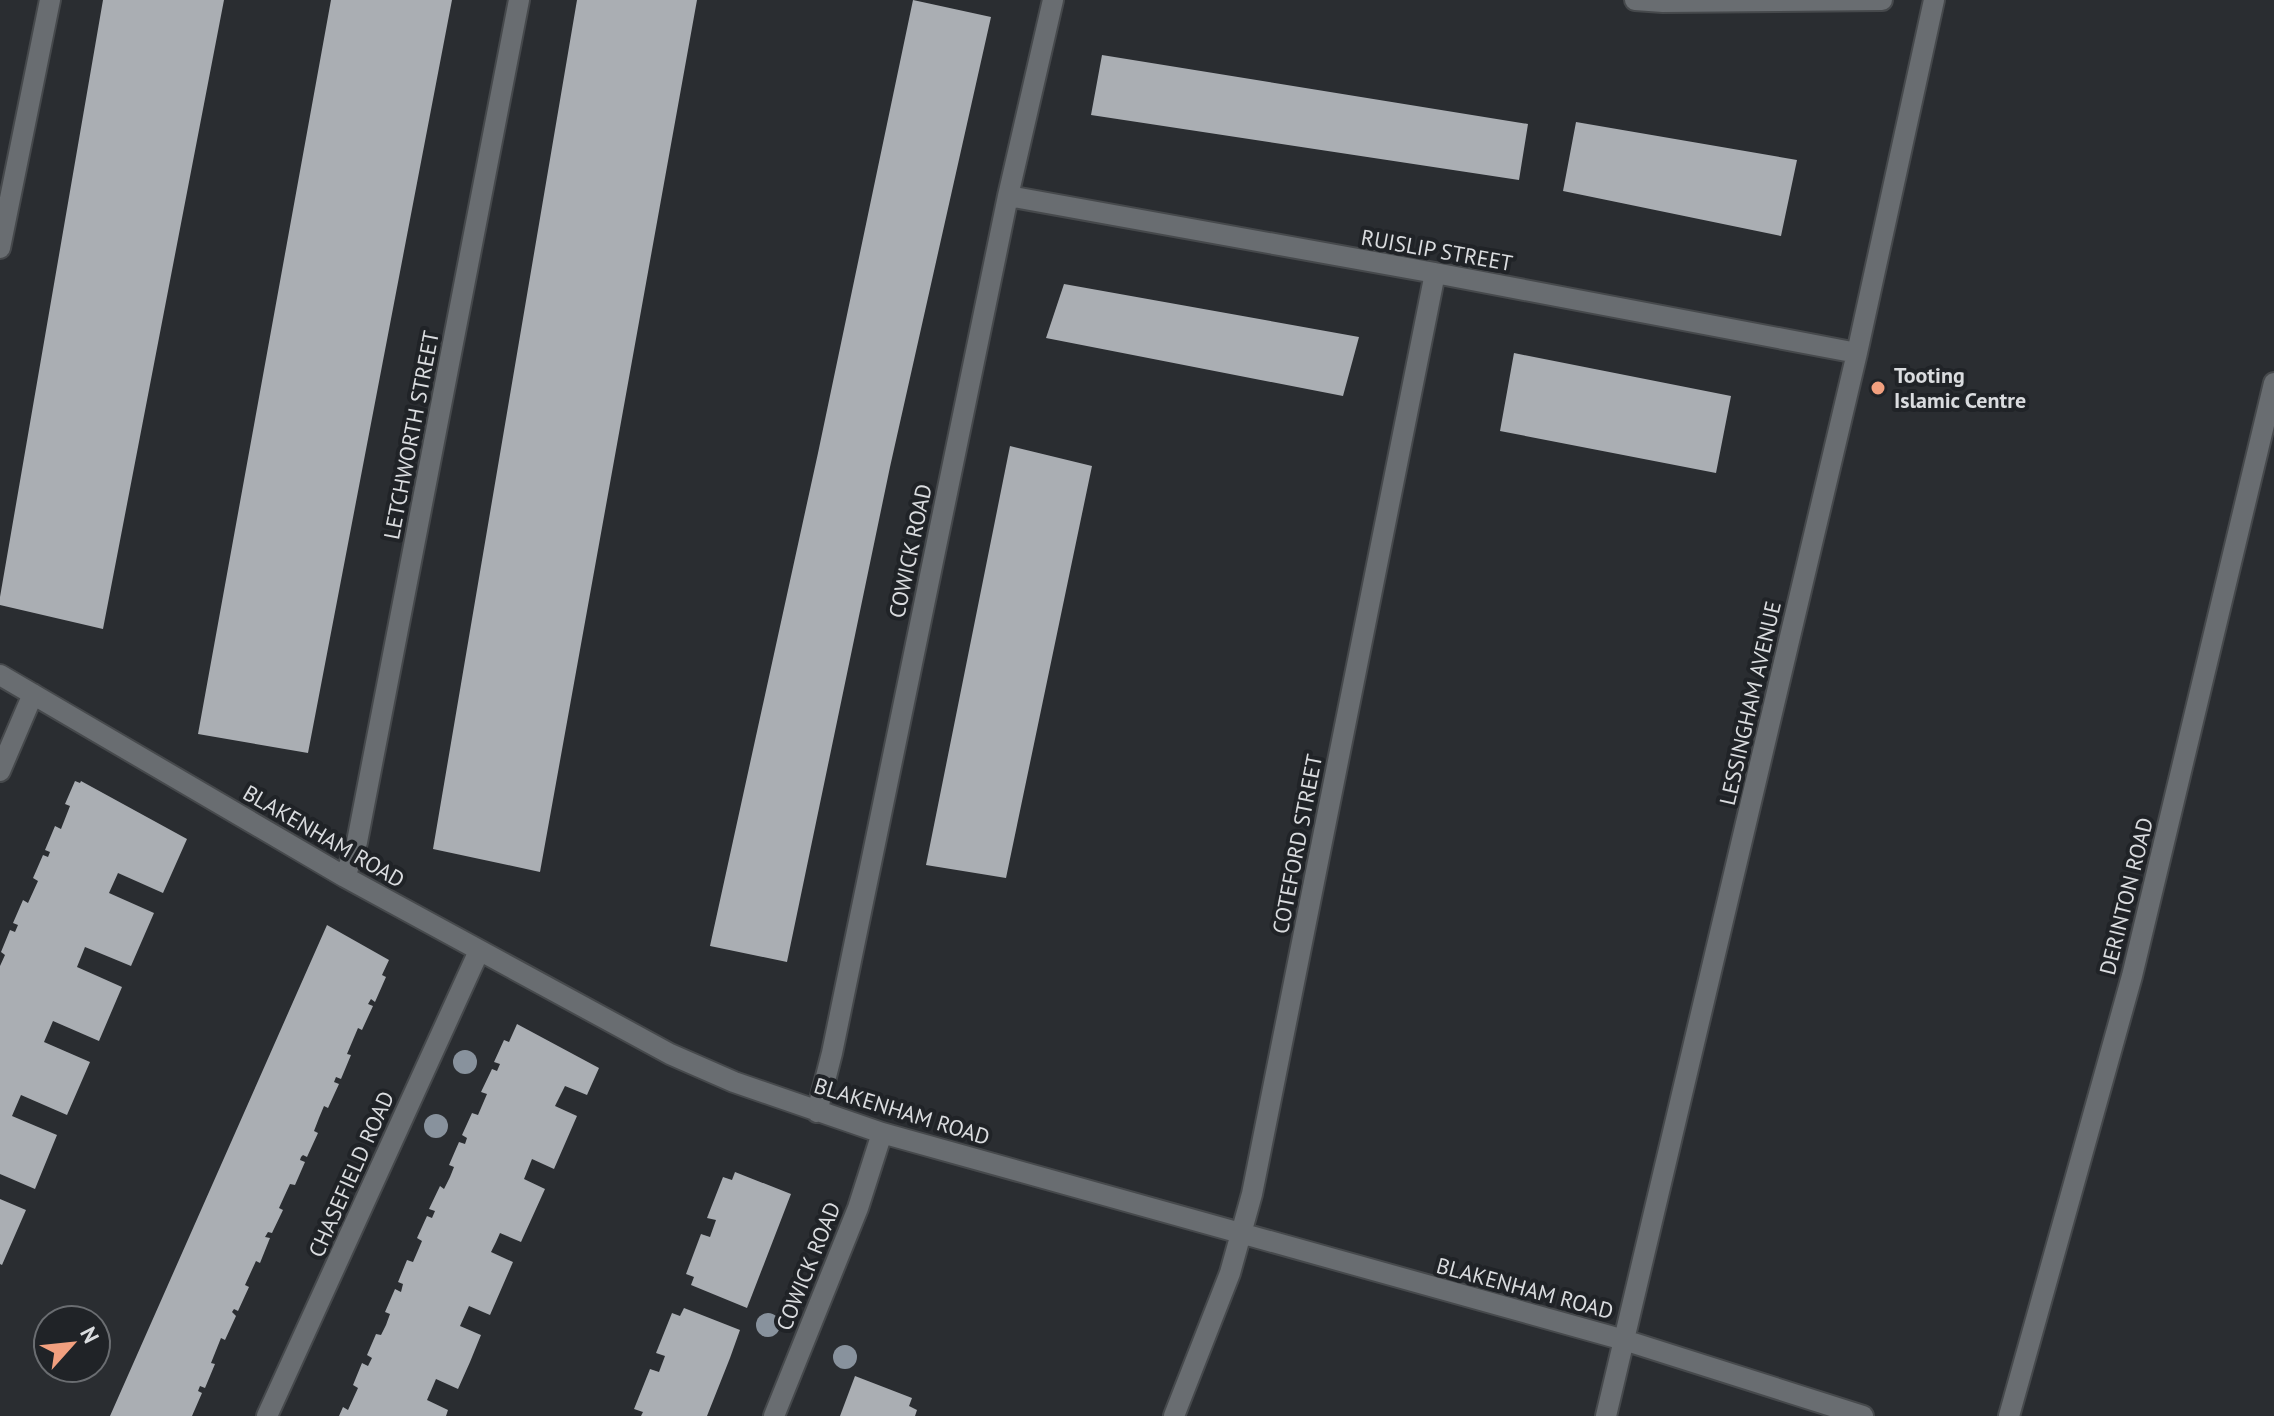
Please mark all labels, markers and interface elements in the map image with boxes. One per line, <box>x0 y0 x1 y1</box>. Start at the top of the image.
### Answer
street label: RUISLIP STREET <box>1359 223 1515 277</box>
street label: LETCHWORTH STREET <box>377 328 445 542</box>
place label: Tooting Islamic Centre <box>1894 361 2026 414</box>
marker: Tooting Islamic Centre <box>1869 379 1887 397</box>
street label: COWICK ROAD <box>882 481 938 621</box>
street label: LESSINGHAM AVENUE <box>1713 598 1787 808</box>
street label: COTEFORD STREET <box>1266 752 1328 936</box>
street label: BLAKENHAM ROAD <box>238 778 410 894</box>
street label: DERINTON ROAD <box>2093 814 2159 978</box>
street label: BLAKENHAM ROAD <box>811 1071 993 1151</box>
street label: CHASEFIELD ROAD <box>302 1087 400 1261</box>
street label: COWICK ROAD <box>769 1198 847 1334</box>
street label: BLAKENHAM ROAD <box>1433 1251 1617 1325</box>
north arrow <box>32 1304 112 1384</box>
text: N <box>74 1322 106 1348</box>

